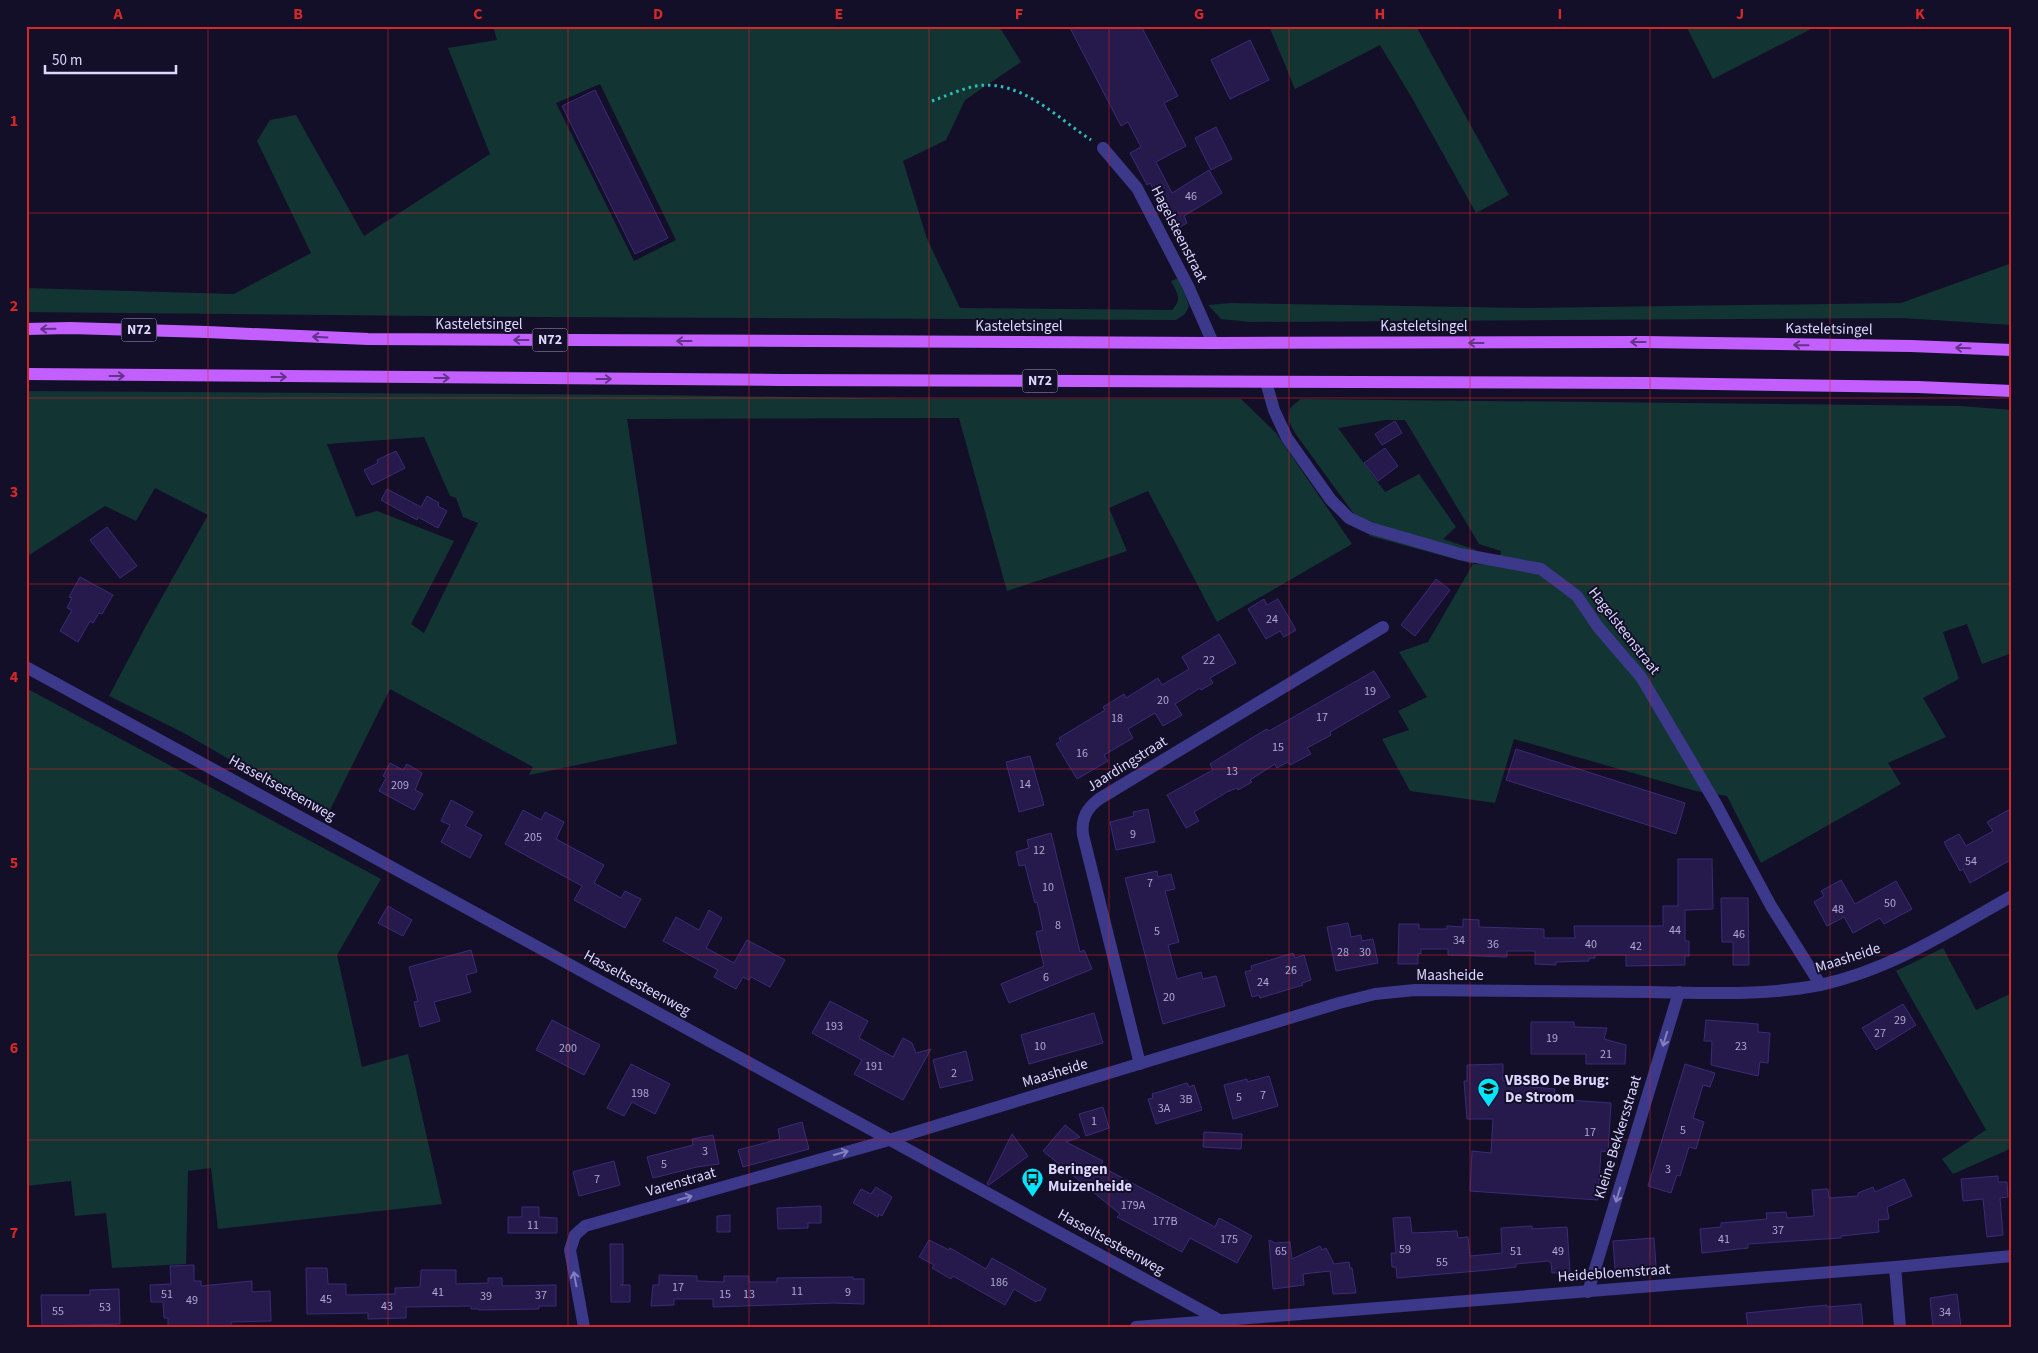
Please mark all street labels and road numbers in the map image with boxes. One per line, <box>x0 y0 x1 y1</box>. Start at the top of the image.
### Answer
street label: Hagelsteenstraat <box>1146 182 1212 286</box>
street label: Kasteletsingel <box>435 314 523 335</box>
street label: Kasteletsingel <box>975 316 1063 337</box>
street label: Kasteletsingel <box>1380 316 1468 337</box>
road number: N72 <box>122 318 156 342</box>
street label: Kasteletsingel <box>1785 318 1873 340</box>
road number: N72 <box>532 328 568 352</box>
road number: N72 <box>1022 370 1058 392</box>
street label: Hagelsteenstraat <box>1583 583 1665 679</box>
street label: Jaardingstraat <box>1083 731 1171 797</box>
street label: Hasseltsesteenweg <box>225 750 340 826</box>
street label: Maasheide <box>1813 938 1883 978</box>
street label: Hasseltsesteenweg <box>580 945 695 1021</box>
street label: Maasheide <box>1416 965 1484 986</box>
street label: Maasheide <box>1020 1053 1090 1093</box>
street label: Kleine Bekkersstraat <box>1589 1073 1647 1201</box>
street label: Varenstraat <box>644 1162 718 1202</box>
street label: Hasseltsesteenweg <box>1054 1204 1169 1280</box>
street label: Heidebloemstraat <box>1557 1259 1671 1287</box>

